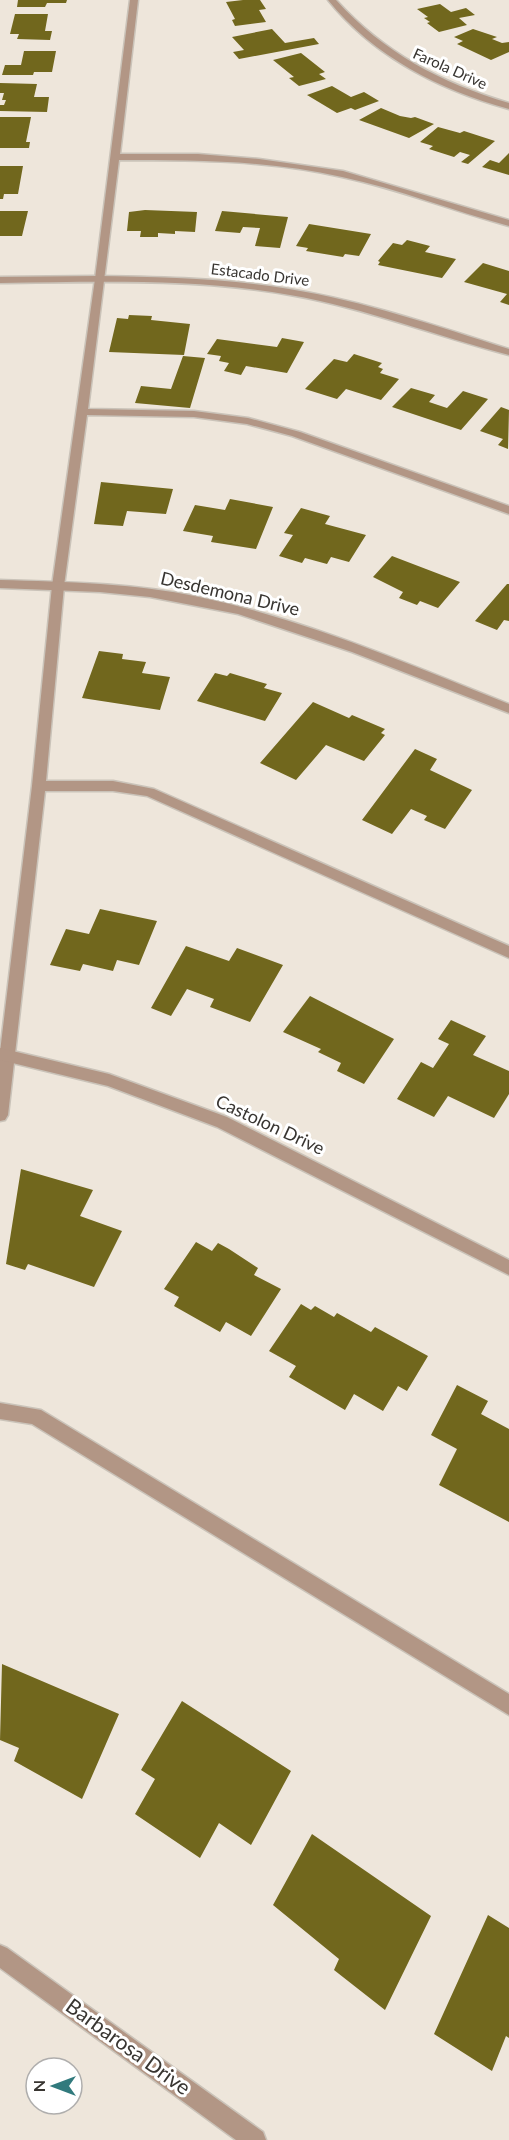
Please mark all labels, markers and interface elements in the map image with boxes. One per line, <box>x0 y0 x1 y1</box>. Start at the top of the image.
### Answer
street label: Farola Drive <box>411 44 490 92</box>
street label: Estacado Drive <box>210 259 310 289</box>
street label: Desdemona Drive <box>159 566 302 620</box>
street label: Castolon Drive <box>213 1089 328 1159</box>
street label: Barbarosa Drive <box>62 1992 196 2099</box>
north arrow <box>24 2056 84 2116</box>
text: N <box>29 2080 48 2092</box>

